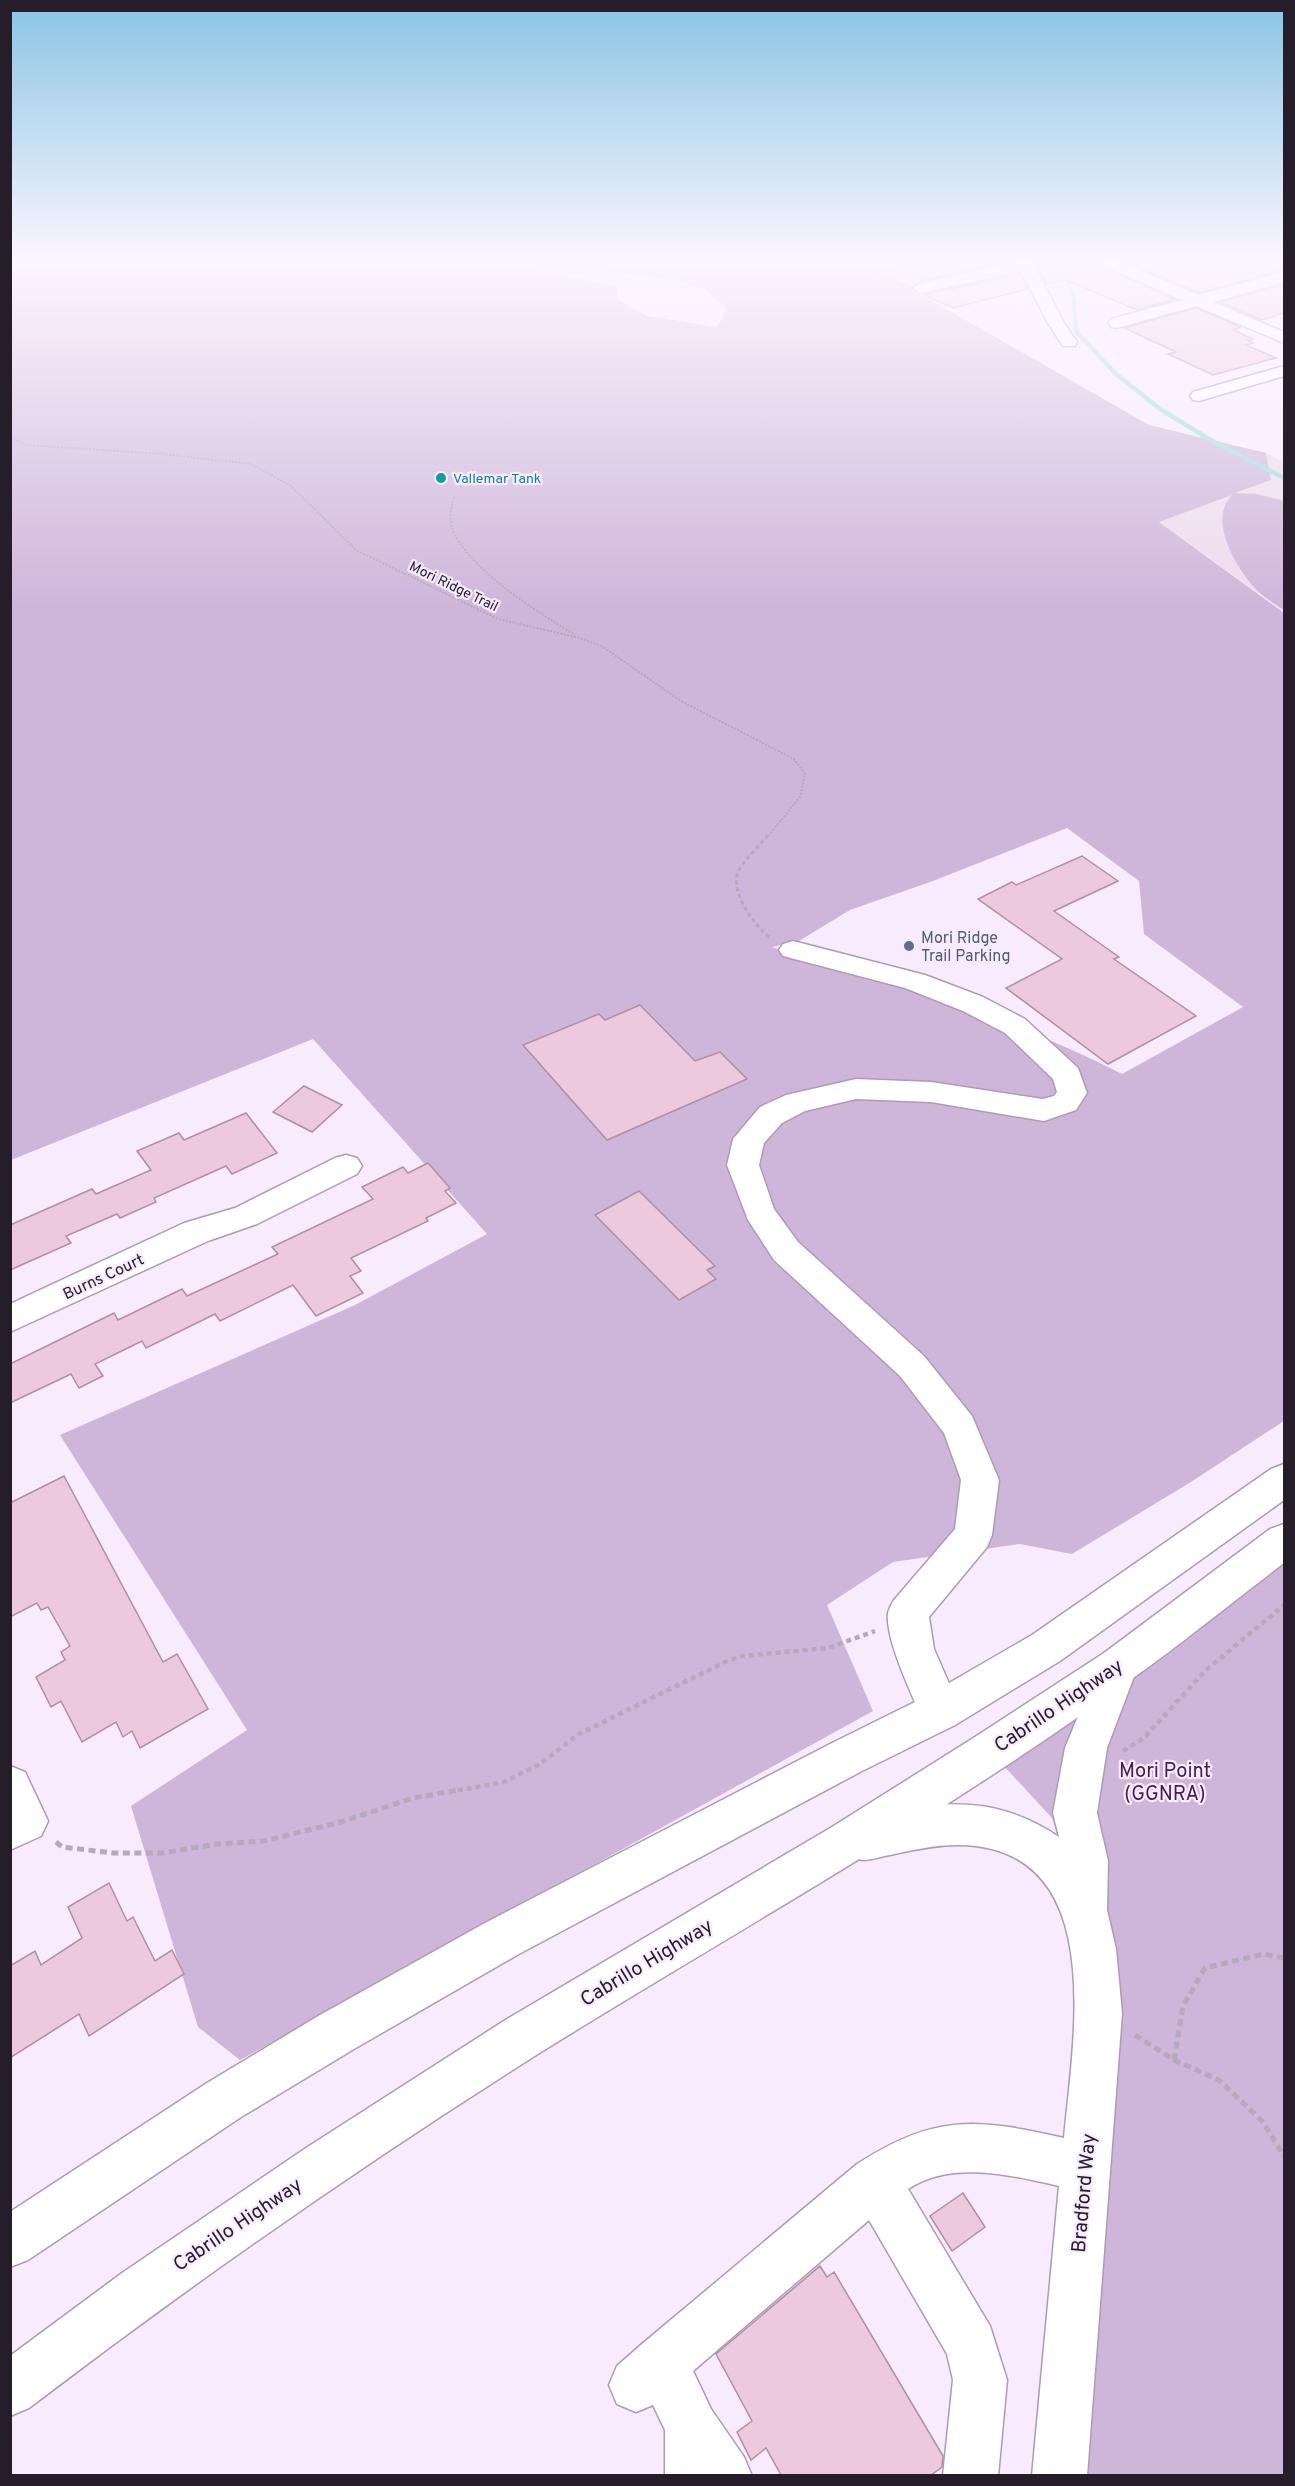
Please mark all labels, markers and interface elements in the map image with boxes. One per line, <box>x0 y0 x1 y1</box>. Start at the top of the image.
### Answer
marker: Vallemar Tank <box>434 471 448 485</box>
place label: Vallemar Tank <box>453 471 541 488</box>
street label: Mori Ridge Trail <box>406 559 501 616</box>
place label: Mori Ridge Trail Parking <box>921 929 1011 967</box>
marker: Mori Ridge Trail Parking <box>902 939 916 953</box>
street label: Burns Court <box>60 1250 148 1305</box>
street label: Cabrillo Highway <box>990 1654 1129 1759</box>
park label: Mori Point (GGNRA) <box>1119 1759 1211 1808</box>
street label: Cabrillo Highway <box>576 1914 718 2014</box>
street label: Bradford Way <box>1067 2132 1103 2254</box>
street label: Cabrillo Highway <box>169 2173 308 2278</box>

